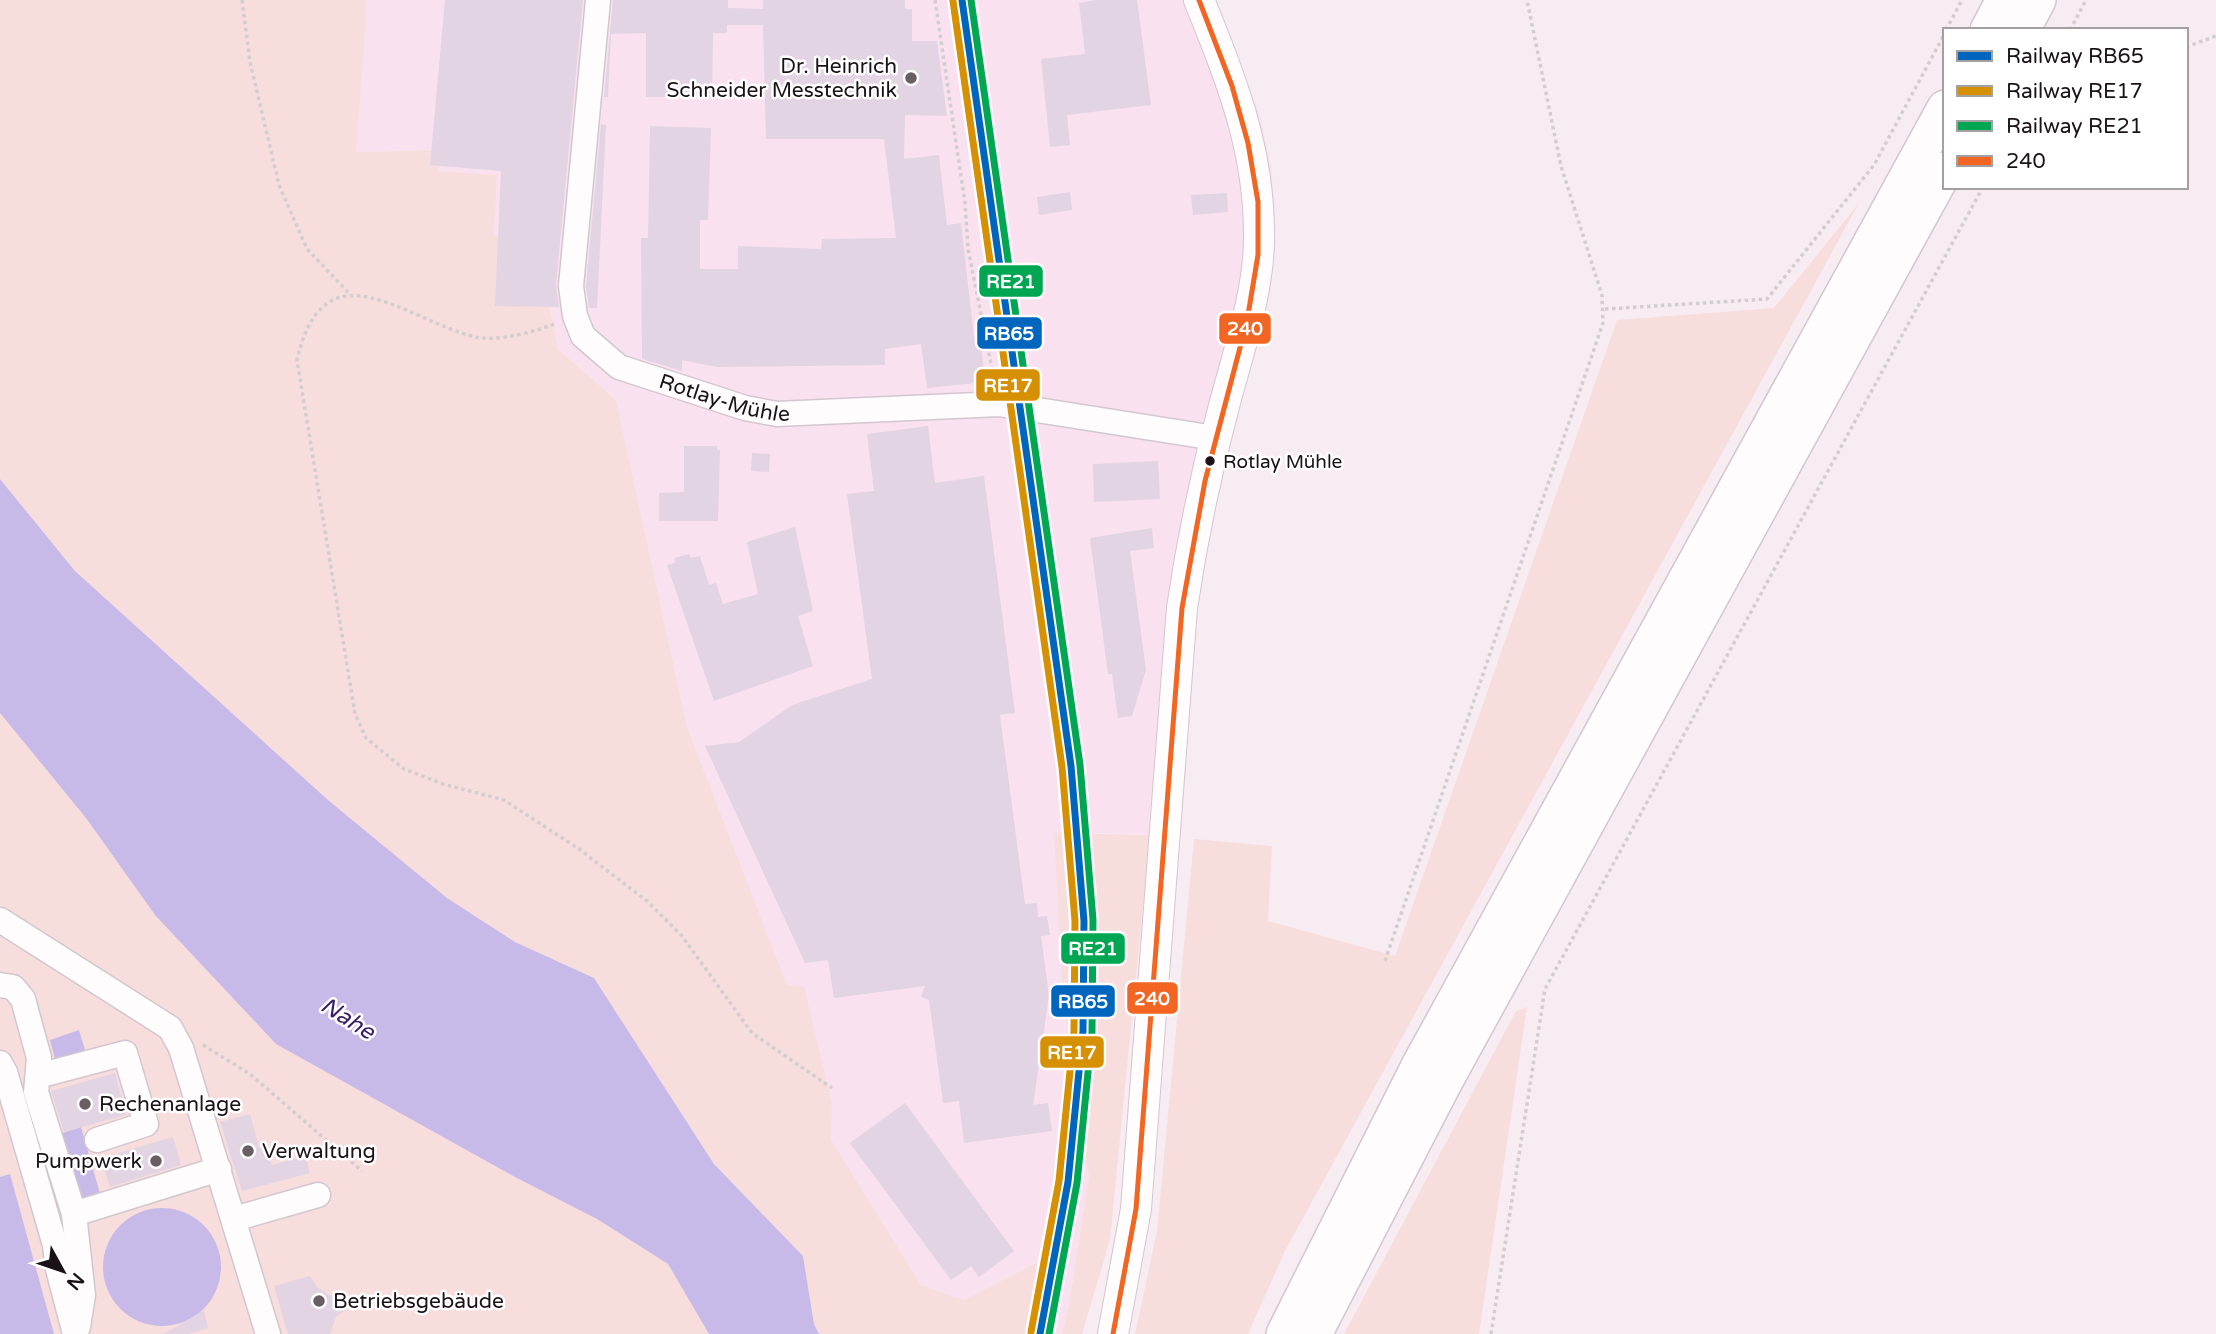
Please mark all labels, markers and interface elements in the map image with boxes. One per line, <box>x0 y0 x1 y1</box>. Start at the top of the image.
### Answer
legend <box>1943 28 2188 189</box>
text: Railway RB65 <box>2006 44 2144 69</box>
place label: Dr. Heinrich Schneider Messtechnik <box>666 54 897 103</box>
marker: Dr. Heinrich Schneider Messtechnik <box>903 70 919 86</box>
text: Railway RE17 <box>2006 79 2143 104</box>
text: Railway RE21 <box>2006 114 2143 139</box>
text: 240 <box>2006 149 2046 174</box>
line badge: RE21 <box>978 264 1044 298</box>
text: RE21 <box>986 271 1036 293</box>
line badge: 240 <box>1218 312 1272 345</box>
line badge: RB65 <box>976 316 1043 350</box>
text: 240 <box>1227 318 1263 340</box>
text: RB65 <box>984 323 1034 345</box>
line badge: RE17 <box>975 368 1041 402</box>
street label: Rotlay-Mühle <box>656 369 791 427</box>
text: RE17 <box>983 375 1033 397</box>
place label: Rotlay Mühle <box>1223 451 1342 473</box>
marker: Rotlay Mühle <box>1203 454 1217 468</box>
line badge: RE21 <box>1060 932 1126 965</box>
text: RE21 <box>1068 938 1118 960</box>
line badge: 240 <box>1126 981 1179 1015</box>
line badge: RB65 <box>1050 984 1116 1018</box>
text: 240 <box>1134 988 1170 1010</box>
water label: Nahe <box>315 991 381 1047</box>
text: RB65 <box>1058 991 1108 1013</box>
line badge: RE17 <box>1039 1035 1105 1069</box>
text: RE17 <box>1047 1042 1097 1064</box>
place label: Rechenanlage <box>99 1092 241 1117</box>
marker: Rechenanlage <box>77 1096 93 1112</box>
place label: Verwaltung <box>262 1139 376 1164</box>
marker: Verwaltung <box>240 1143 256 1159</box>
place label: Pumpwerk <box>35 1149 142 1174</box>
marker: Pumpwerk <box>148 1153 164 1169</box>
north arrow <box>28 1236 98 1306</box>
text: N <box>62 1268 89 1294</box>
place label: Betriebsgebäude <box>333 1289 504 1314</box>
marker: Betriebsgebäude <box>311 1293 327 1309</box>

